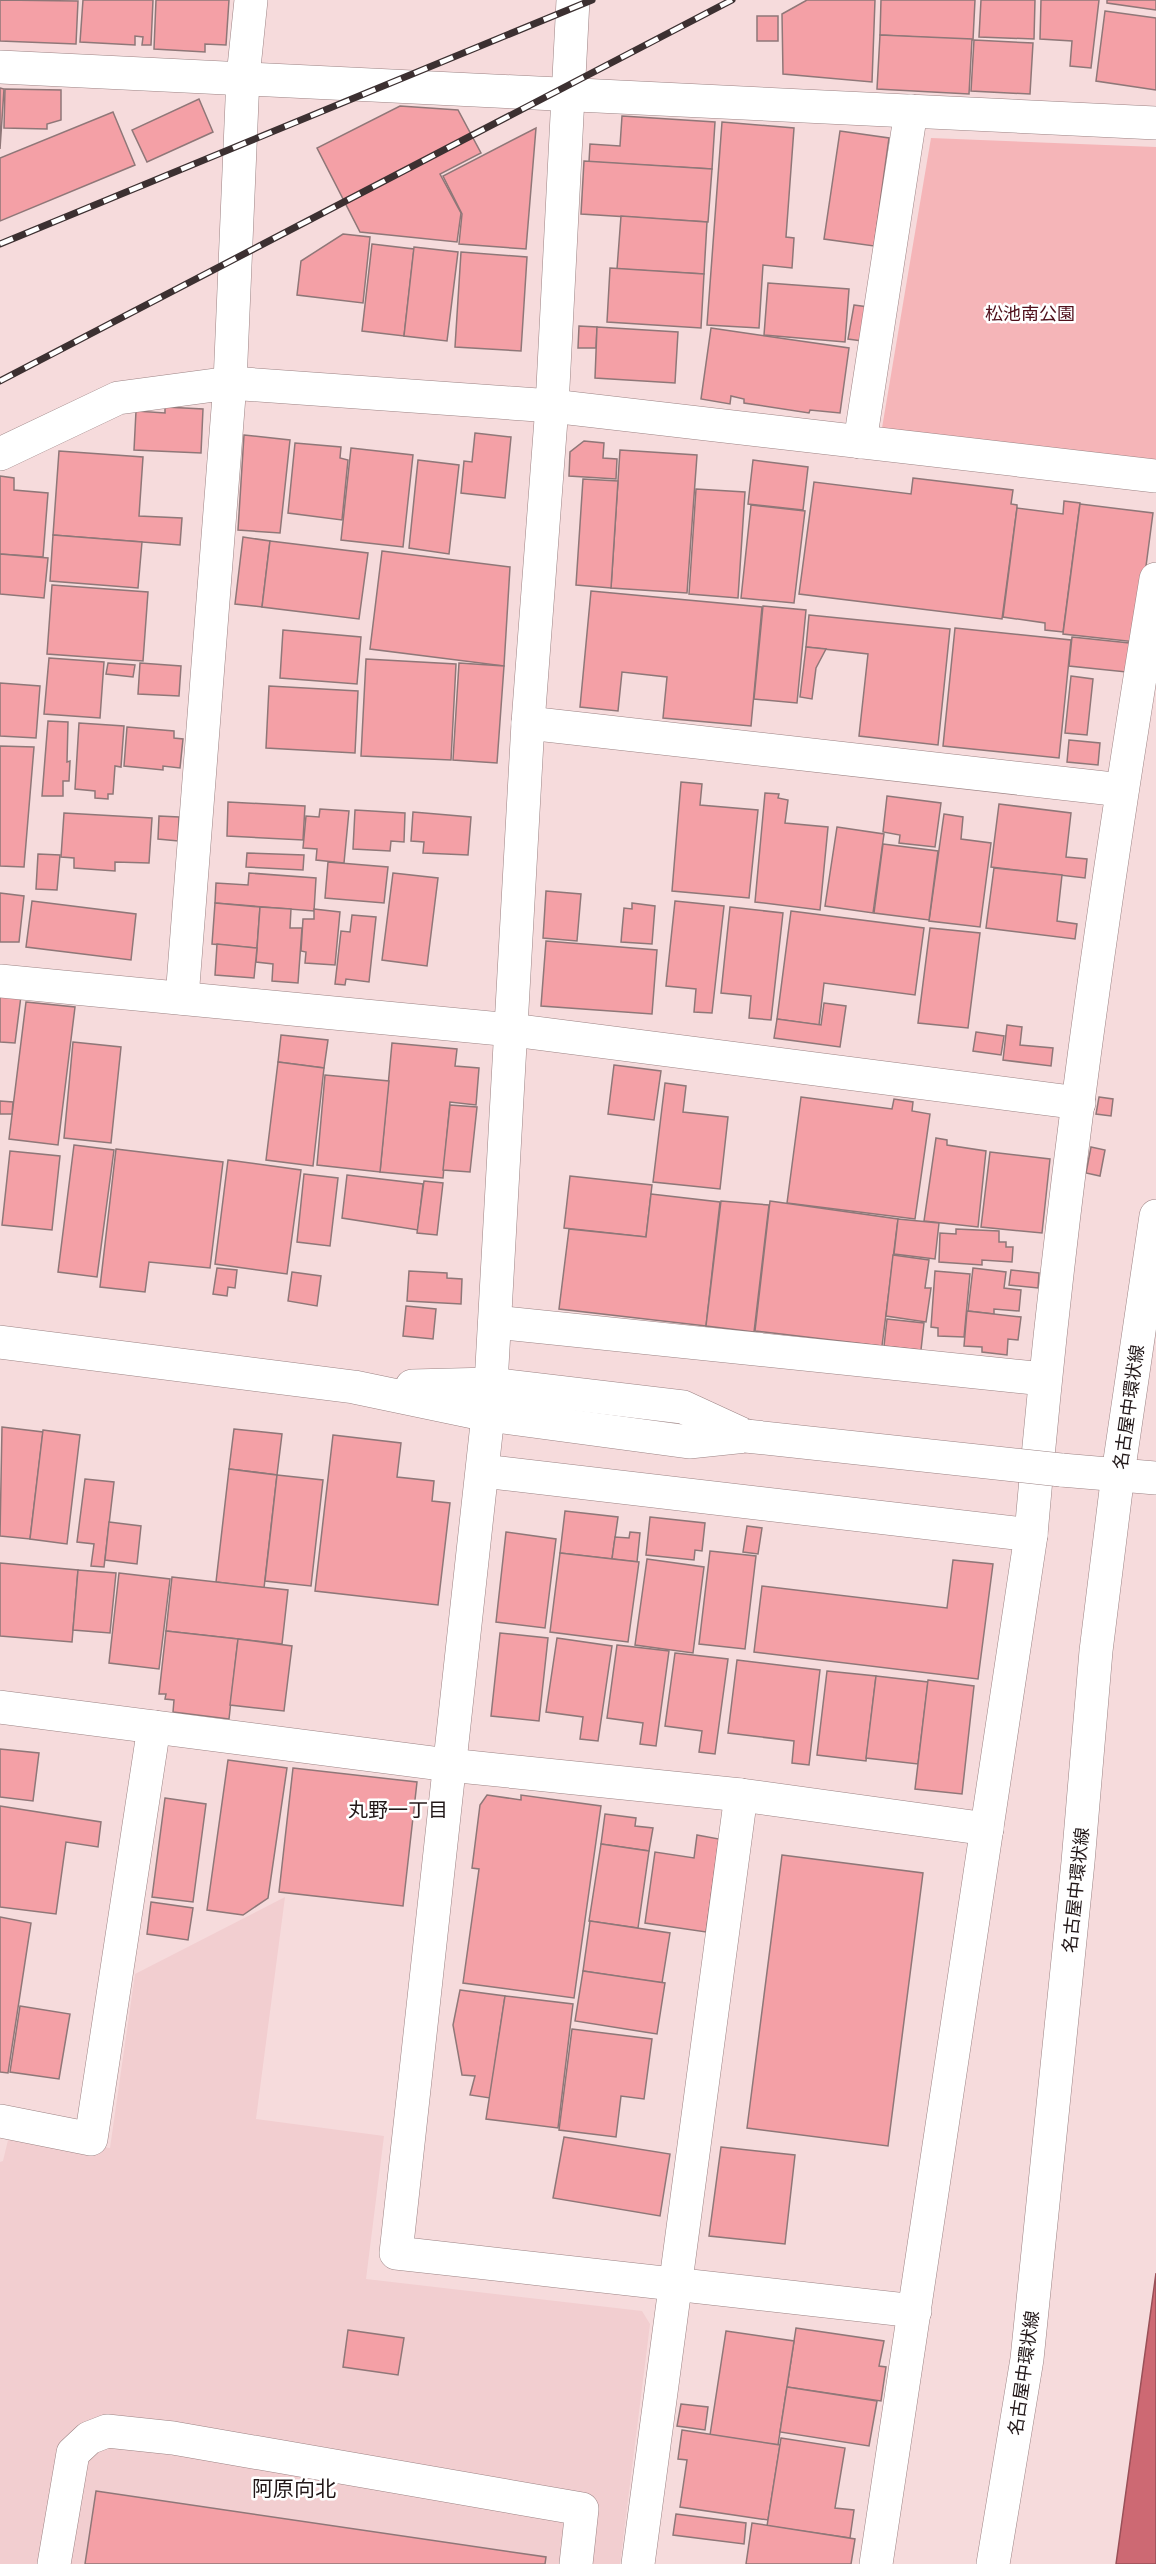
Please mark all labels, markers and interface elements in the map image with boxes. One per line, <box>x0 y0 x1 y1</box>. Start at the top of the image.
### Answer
park label: 松池南公園 <box>985 302 1075 324</box>
street label: 名古屋中環状線 <box>1108 1343 1148 1471</box>
district label: 丸野一丁目 <box>348 1797 448 1821</box>
street label: 名古屋中環状線 <box>1057 1826 1093 1954</box>
street label: 名古屋中環状線 <box>1003 2309 1043 2437</box>
district label: 阿原向北 <box>252 2475 336 2500</box>

